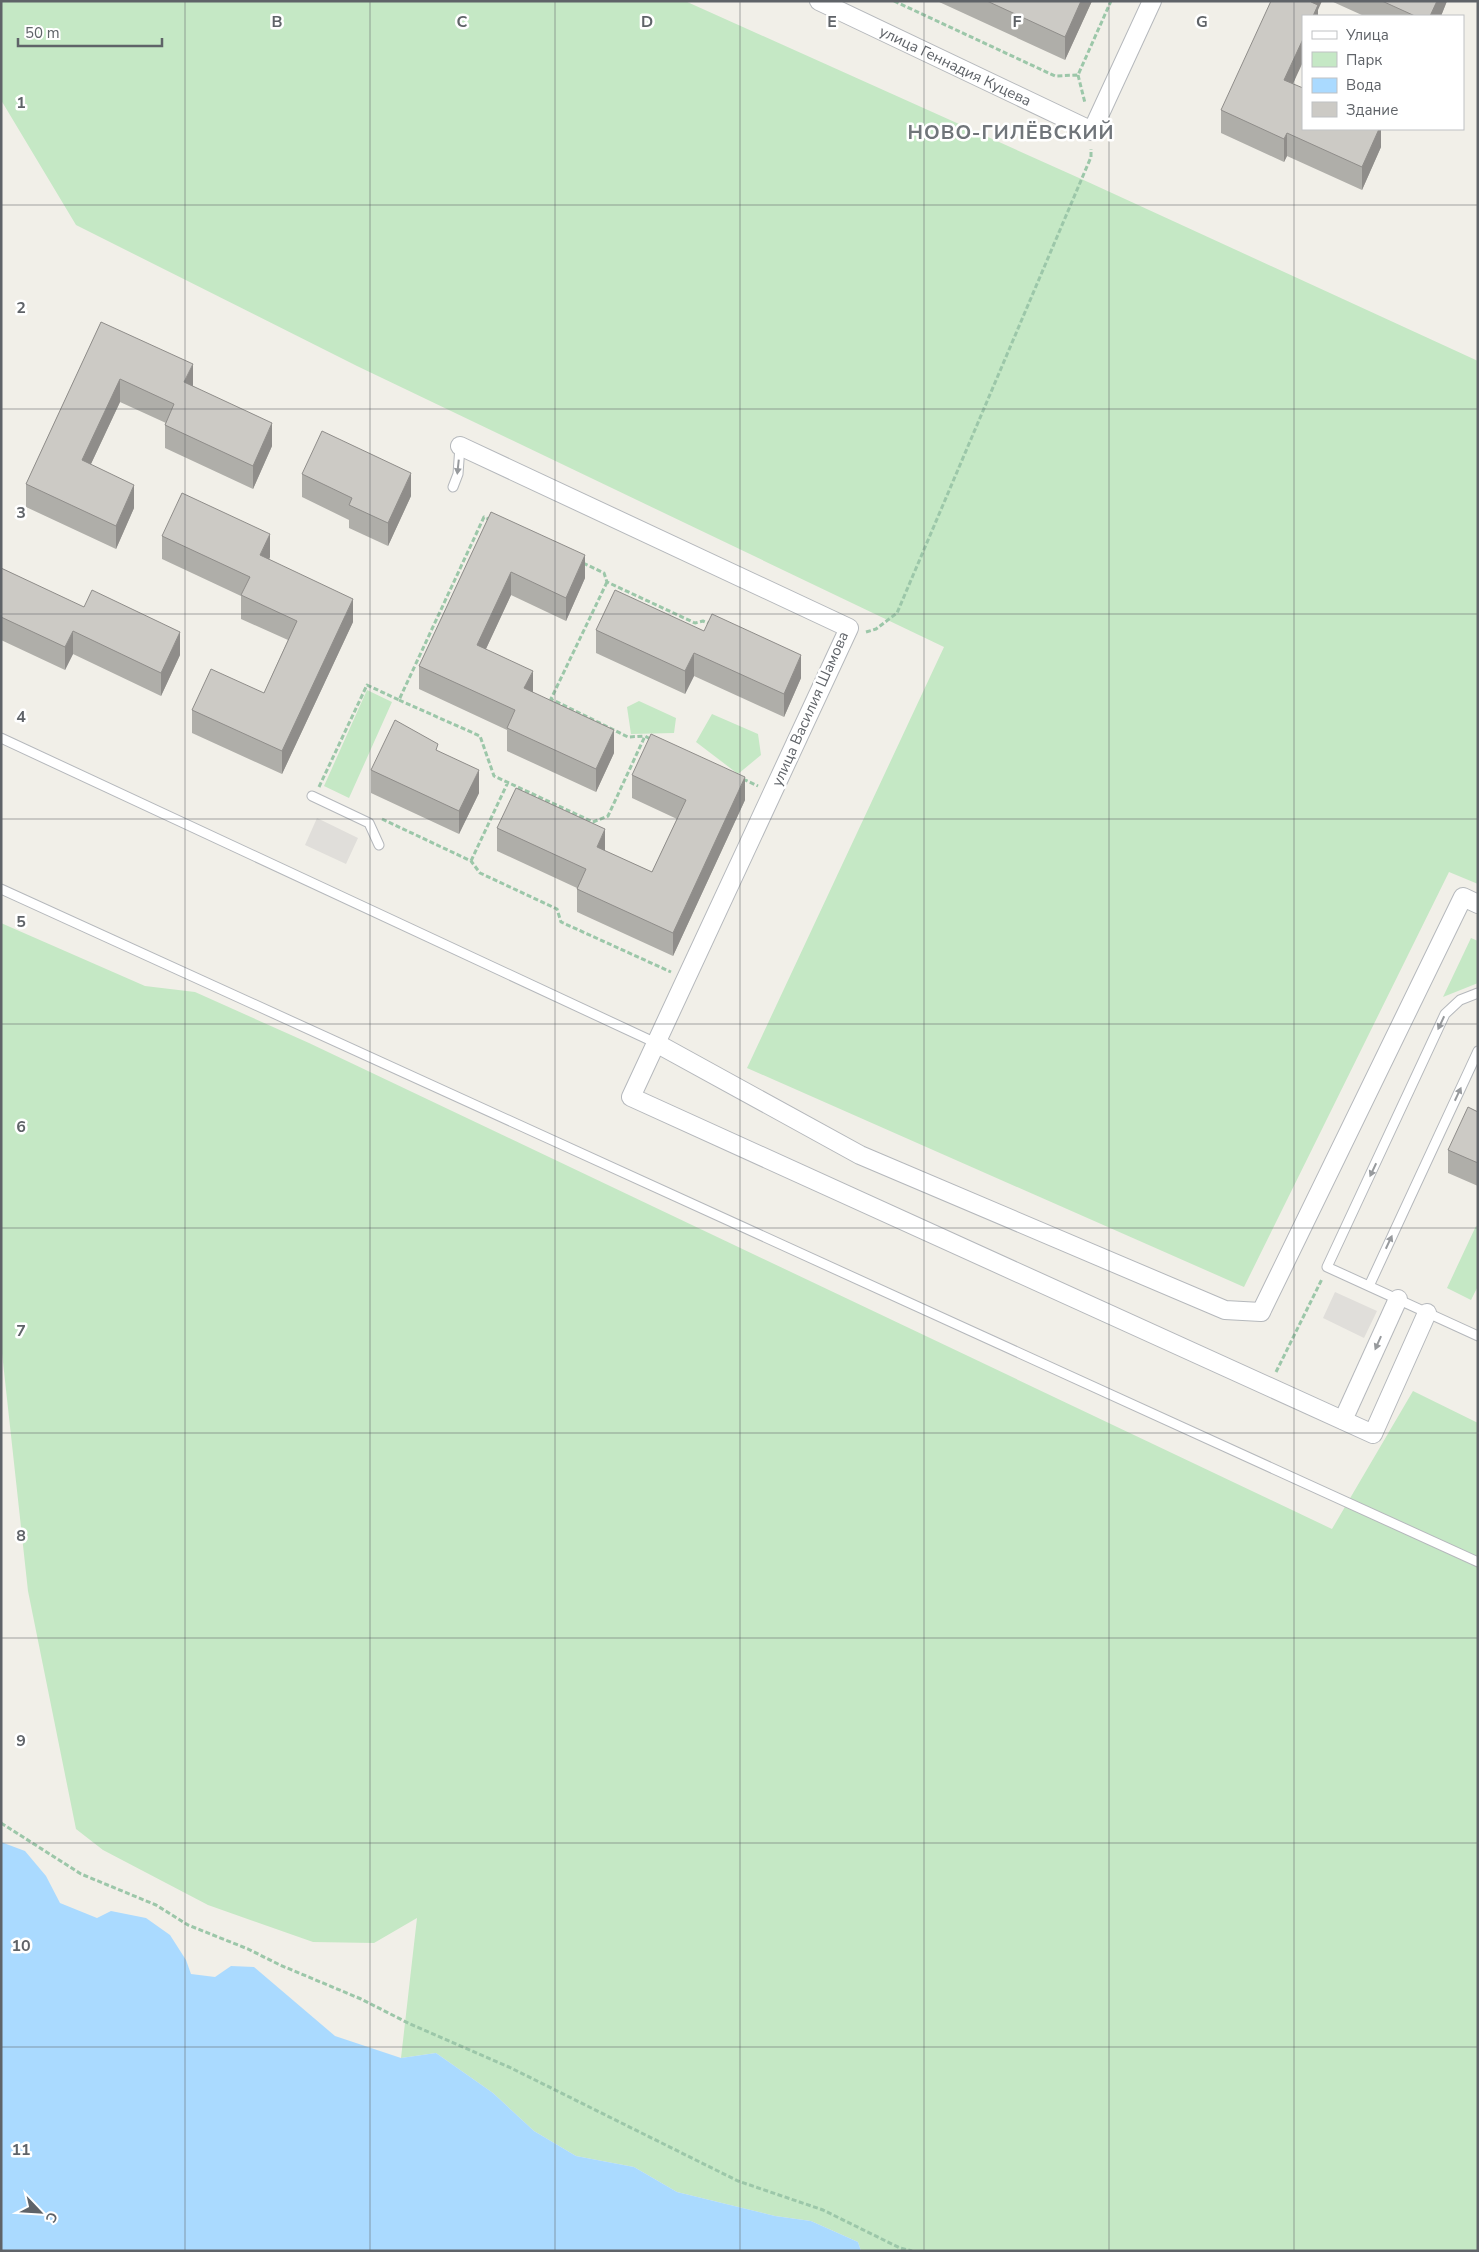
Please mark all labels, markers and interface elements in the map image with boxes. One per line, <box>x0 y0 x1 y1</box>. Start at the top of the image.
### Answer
text: B <box>271 11 283 33</box>
text: C <box>457 11 468 33</box>
text: D <box>641 11 653 33</box>
text: E <box>827 11 837 33</box>
text: F <box>1013 11 1022 33</box>
text: G <box>1196 11 1208 33</box>
scale bar <box>18 15 161 47</box>
legend <box>1302 15 1464 130</box>
street label: улица Геннадия Куцева <box>876 21 1035 111</box>
text: 50 m <box>25 23 60 43</box>
text: Улица <box>1345 25 1389 45</box>
text: Парк <box>1346 50 1382 70</box>
text: Вода <box>1346 75 1382 95</box>
text: 1 <box>16 92 26 114</box>
text: Здание <box>1346 100 1398 120</box>
district label: НОВО-ГИЛЁВСКИЙ <box>908 119 1114 146</box>
text: 2 <box>16 297 26 319</box>
one-way arrow <box>454 459 462 475</box>
text: 3 <box>16 502 26 524</box>
street label: улица Василия Шамова <box>767 628 853 790</box>
text: 4 <box>16 706 26 728</box>
text: 5 <box>16 911 26 933</box>
one-way arrow <box>1437 1016 1445 1030</box>
one-way arrow <box>1454 1087 1462 1101</box>
text: 6 <box>16 1116 26 1138</box>
one-way arrow <box>1368 1163 1376 1177</box>
one-way arrow <box>1386 1235 1394 1249</box>
text: 7 <box>16 1320 26 1342</box>
one-way arrow <box>1373 1336 1381 1350</box>
text: 8 <box>16 1525 26 1547</box>
text: 9 <box>16 1730 26 1752</box>
text: 10 <box>11 1935 31 1957</box>
text: 11 <box>11 2139 31 2161</box>
north arrow <box>15 2187 65 2237</box>
text: С <box>41 2209 62 2226</box>

